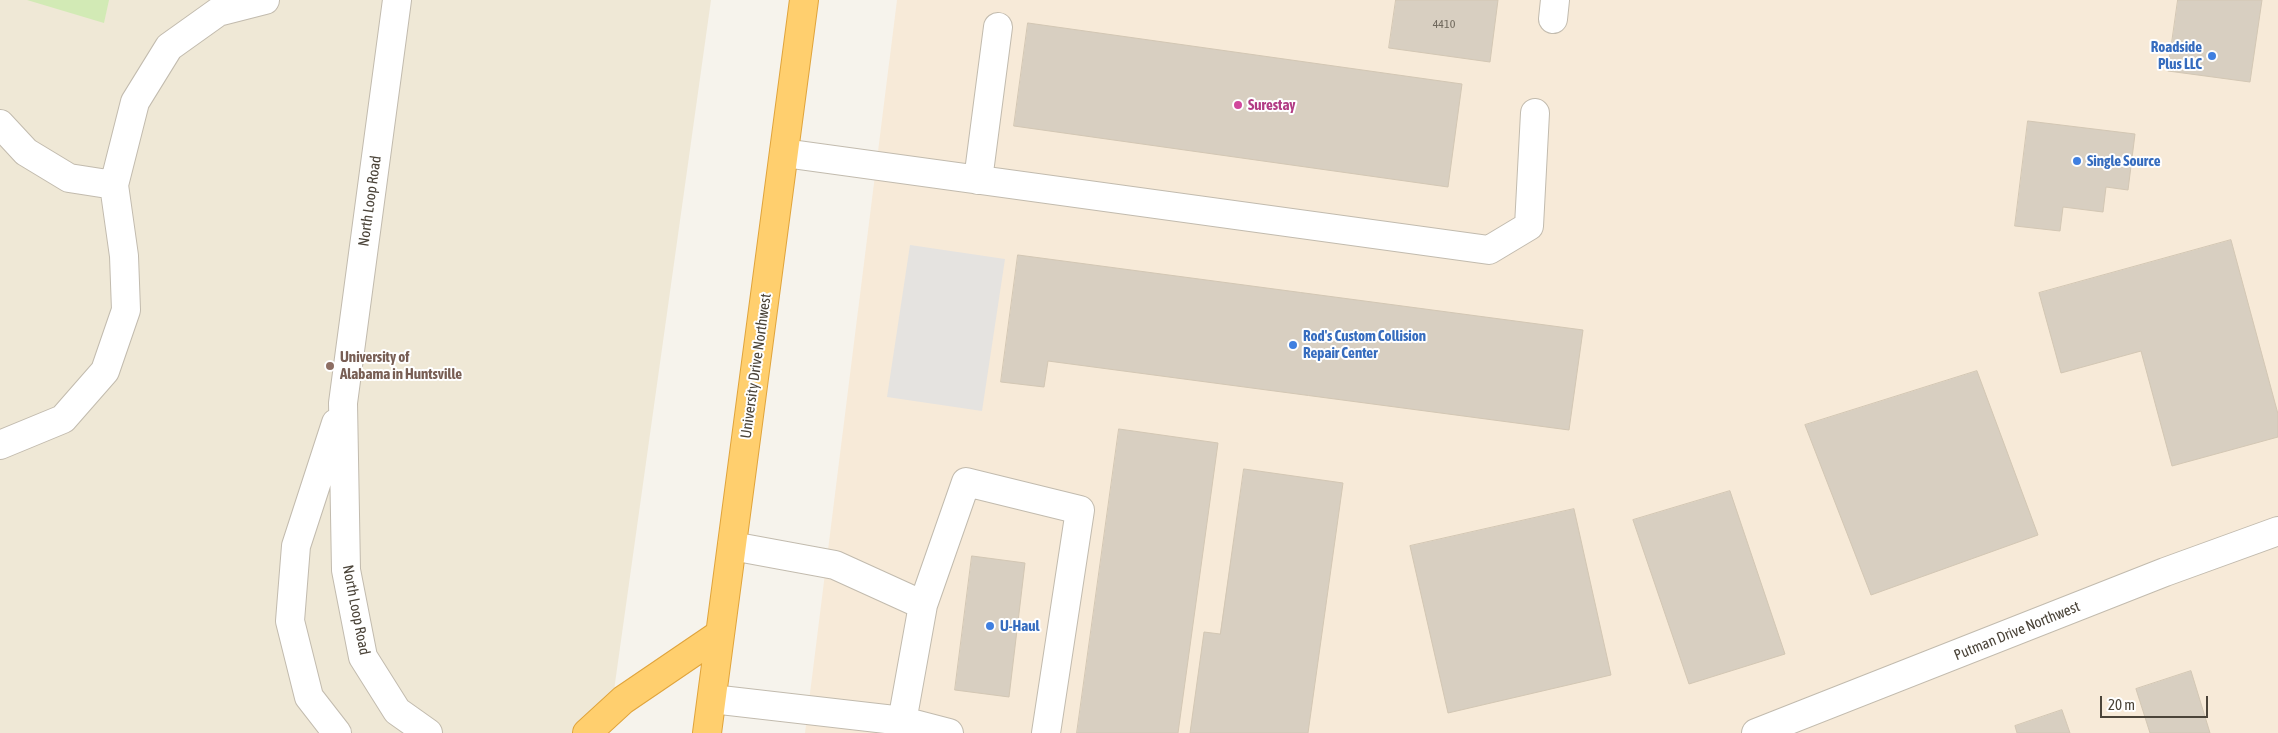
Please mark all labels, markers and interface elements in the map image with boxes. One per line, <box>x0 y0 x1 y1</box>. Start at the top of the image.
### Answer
house number: 4410 <box>1433 17 1455 31</box>
place label: Roadside Plus LLC <box>2151 38 2202 73</box>
marker: Roadside Plus LLC <box>2206 50 2218 62</box>
place label: Surestay <box>1248 96 1296 114</box>
marker: Surestay <box>1232 99 1244 111</box>
place label: Single Source <box>2087 152 2161 170</box>
street label: North Loop Road <box>355 154 385 248</box>
marker: Single Source <box>2071 155 2083 167</box>
street label: University Drive Northwest <box>737 292 775 440</box>
place label: Rod's Custom Collision Repair Center <box>1303 327 1426 362</box>
marker: Rod's Custom Collision Repair Center <box>1287 339 1299 351</box>
place label: University of Alabama in Huntsville <box>340 348 462 383</box>
marker: University of Alabama in Huntsville <box>324 360 336 372</box>
street label: North Loop Road <box>338 563 374 657</box>
street label: Putman Drive Northwest <box>1951 598 2083 664</box>
place label: U-Haul <box>1000 617 1040 635</box>
marker: U-Haul <box>984 620 996 632</box>
scale bar <box>2103 686 2210 718</box>
text: 20 m <box>2108 696 2135 713</box>

